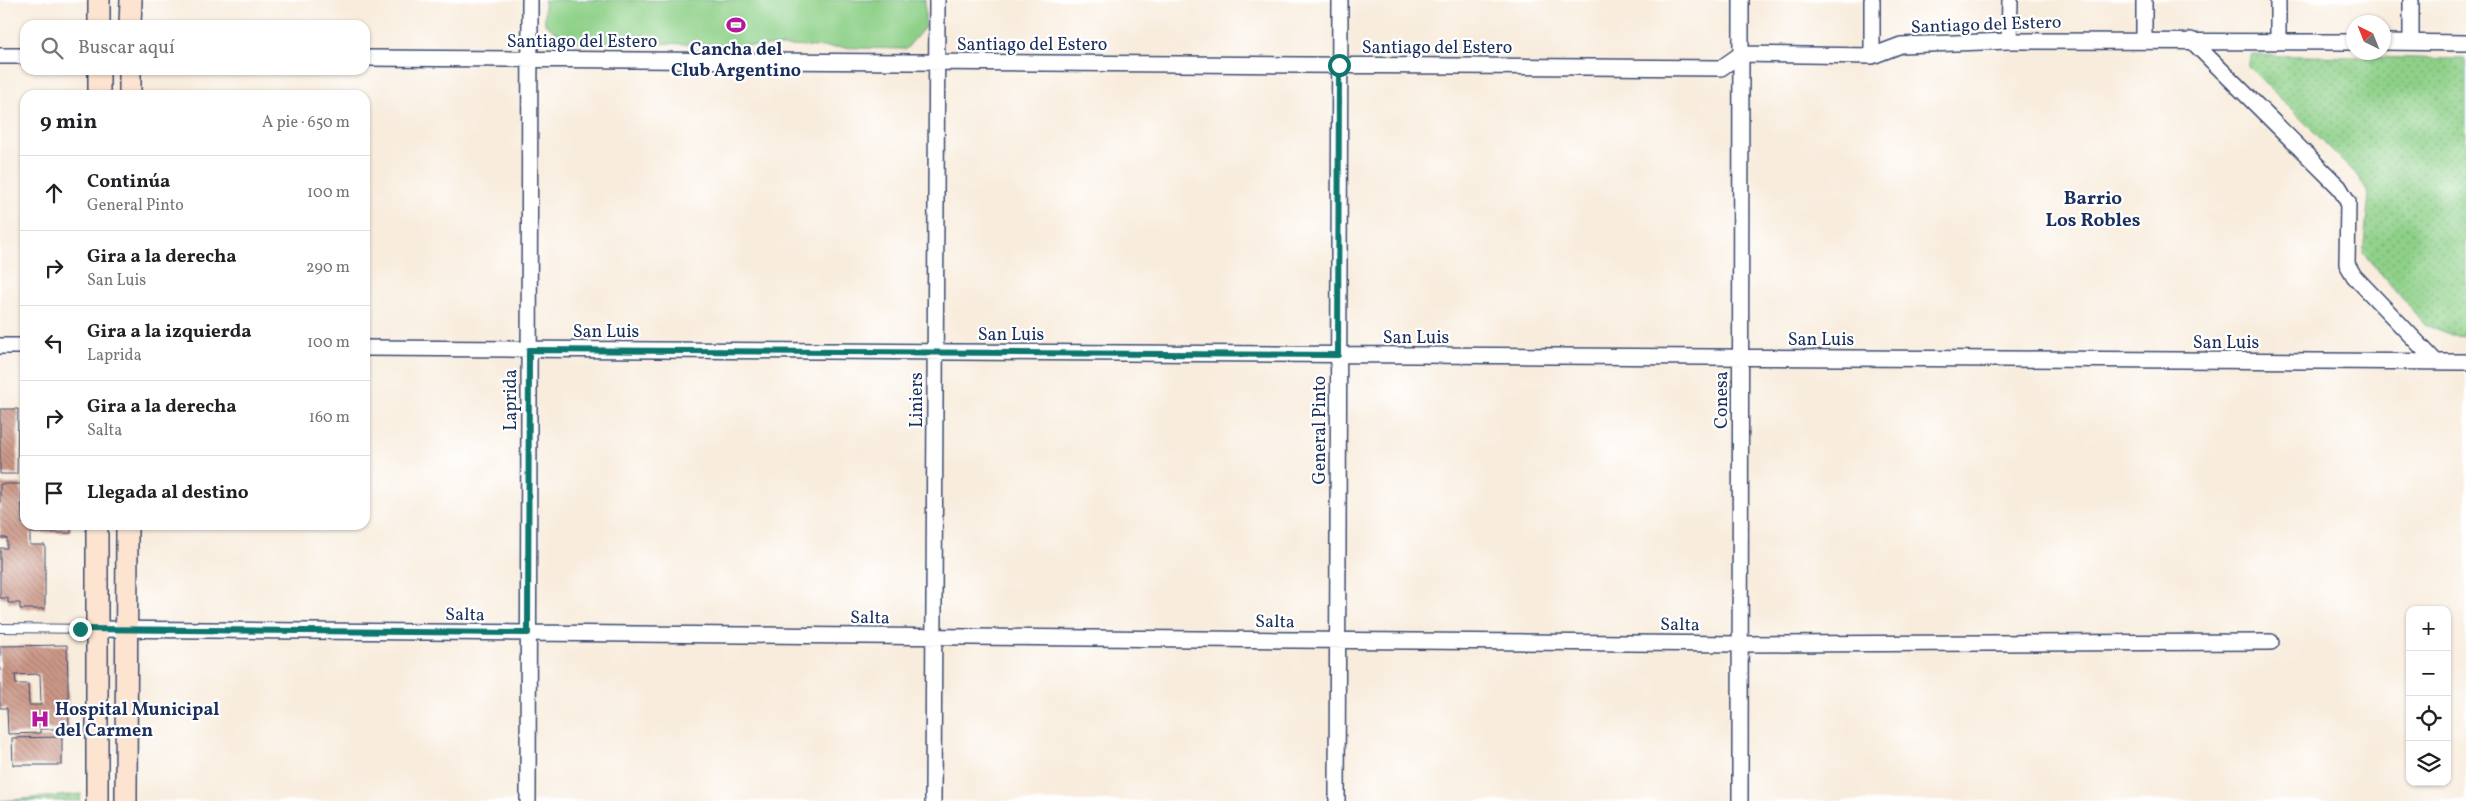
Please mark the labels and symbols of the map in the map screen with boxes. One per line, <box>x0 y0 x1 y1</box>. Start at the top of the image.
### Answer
street label: Santiago del Estero <box>1910 10 2062 41</box>
sports icon: Cancha del Club Argentino <box>725 14 747 36</box>
north arrow <box>2346 15 2391 60</box>
street label: Santiago del Estero <box>507 30 657 55</box>
street label: Santiago del Estero <box>957 33 1107 58</box>
street label: Santiago del Estero <box>1362 36 1512 61</box>
place label: Cancha del Club Argentino <box>671 38 801 84</box>
route start <box>1328 54 1351 77</box>
district label: Barrio Los Robles <box>2046 186 2141 234</box>
street label: San Luis <box>573 320 639 345</box>
street label: San Luis <box>978 323 1044 348</box>
street label: San Luis <box>1383 326 1449 351</box>
street label: San Luis <box>1788 328 1854 353</box>
street label: San Luis <box>2193 331 2259 356</box>
street label: Laprida <box>499 369 524 431</box>
street label: Conesa <box>1710 371 1735 429</box>
street label: Liniers <box>905 372 930 428</box>
street label: General Pinto <box>1308 376 1333 484</box>
street label: Salta <box>445 603 485 628</box>
street label: Salta <box>850 606 890 631</box>
street label: Salta <box>1255 610 1295 635</box>
street label: Salta <box>1660 613 1700 638</box>
route end <box>69 618 92 641</box>
place label: Hospital Municipal del Carmen <box>55 698 219 744</box>
hospital icon: Hospital Municipal del Carmen <box>29 708 51 730</box>

